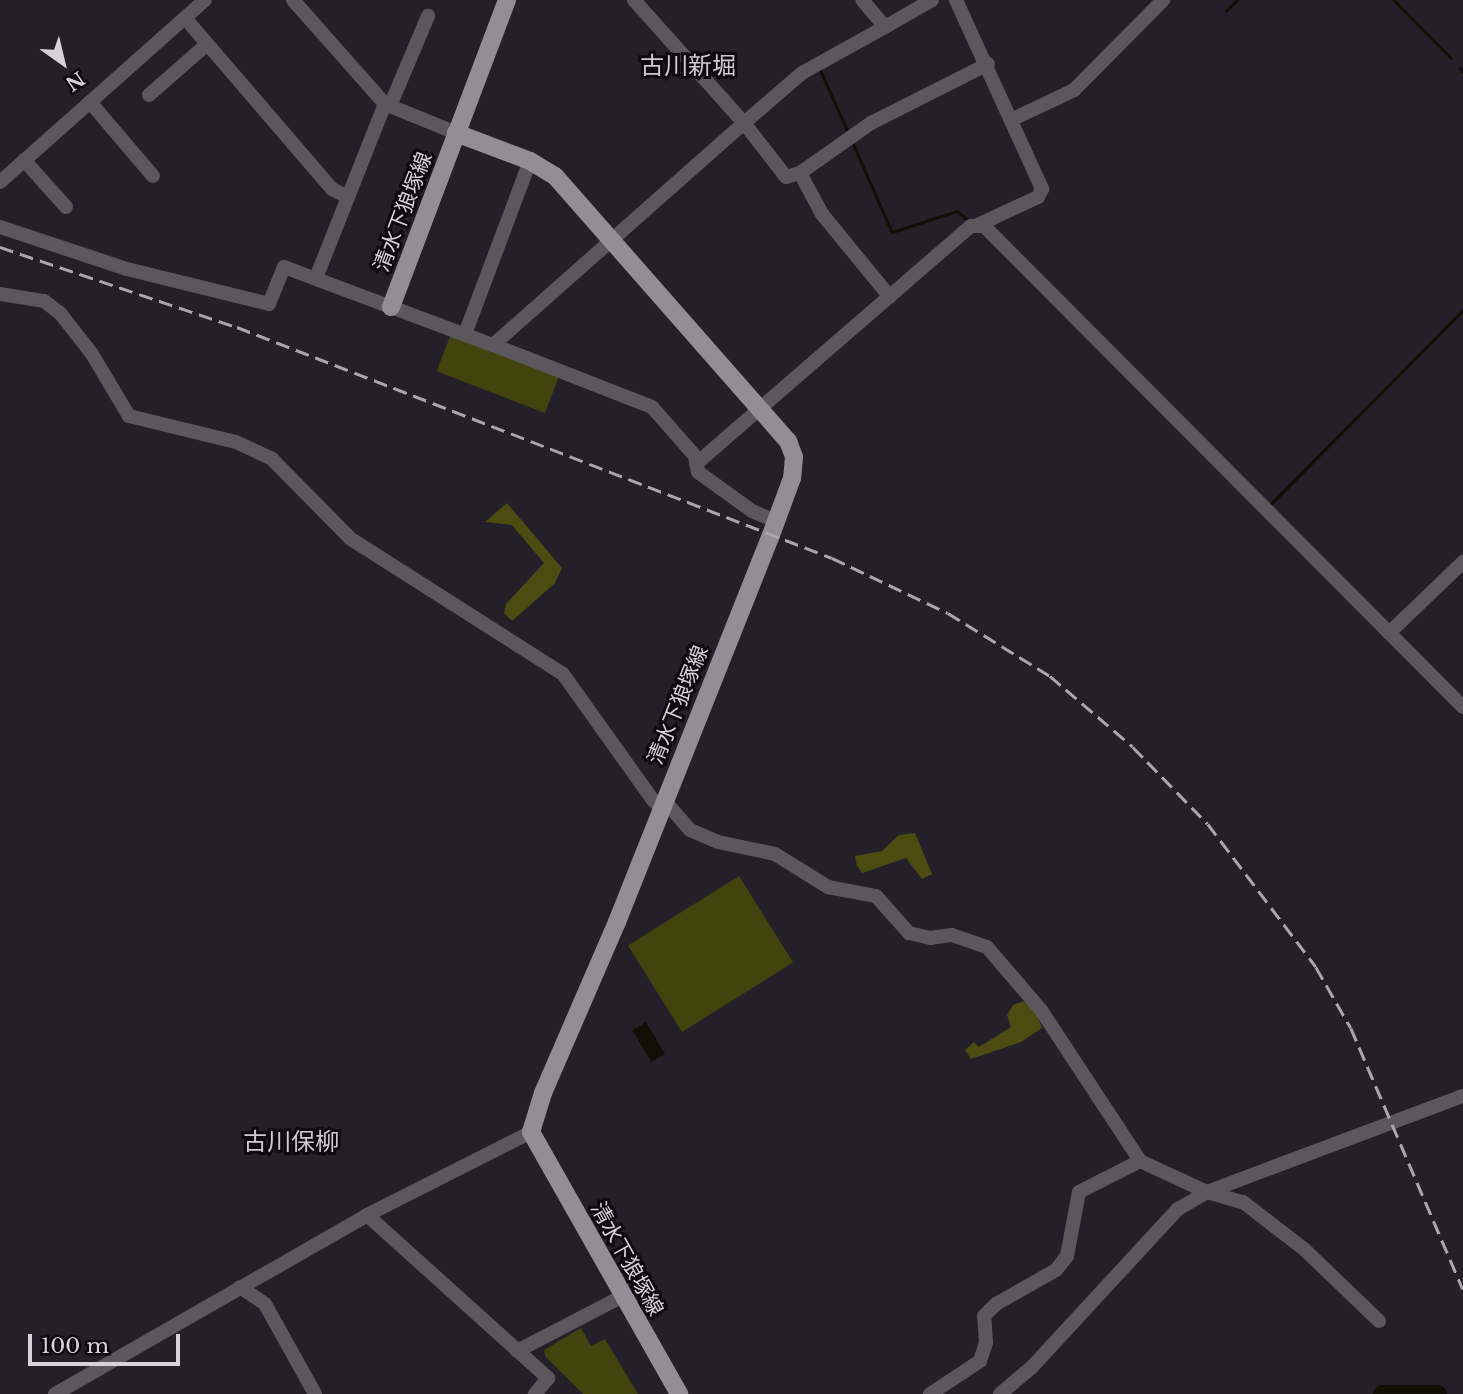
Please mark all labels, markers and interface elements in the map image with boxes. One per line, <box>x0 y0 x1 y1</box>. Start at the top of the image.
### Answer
north arrow <box>28 28 98 98</box>
district label: 古川新堀 <box>640 52 736 80</box>
text: N <box>61 66 89 95</box>
street label: 清水下狼塚線 <box>369 149 437 275</box>
street label: 清水下狼塚線 <box>643 642 713 768</box>
district label: 古川保柳 <box>243 1128 339 1156</box>
street label: 清水下狼塚線 <box>585 1198 669 1320</box>
scale bar <box>32 1320 184 1364</box>
text: 100 m <box>41 1333 109 1359</box>

